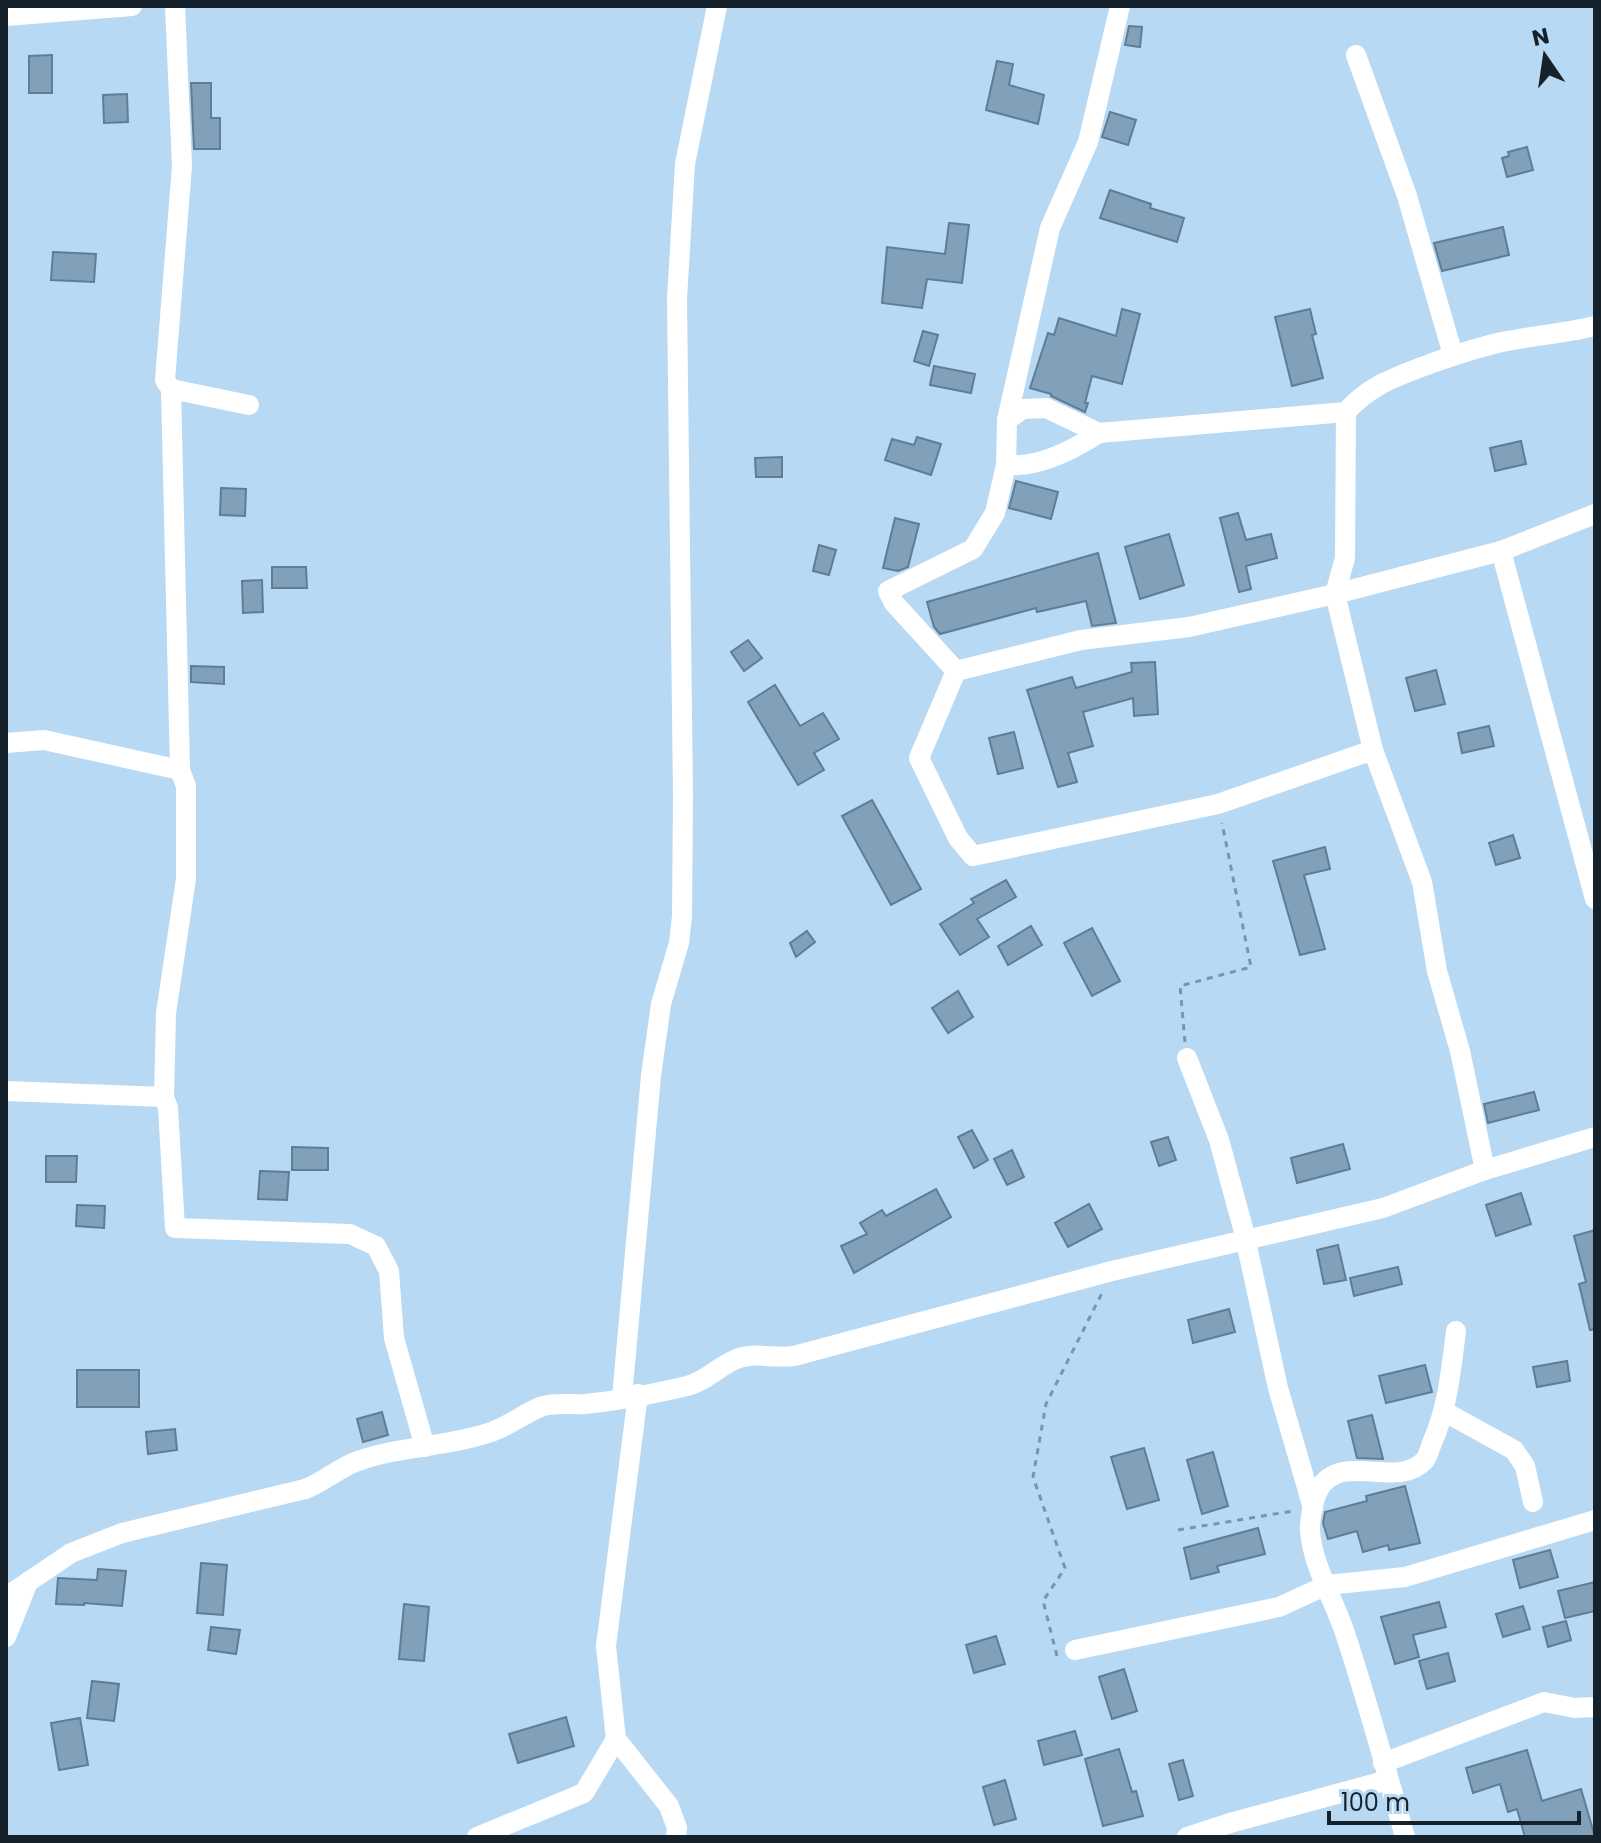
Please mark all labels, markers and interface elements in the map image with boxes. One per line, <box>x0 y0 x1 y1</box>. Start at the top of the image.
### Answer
north arrow <box>1505 16 1585 96</box>
text: N <box>1529 20 1552 54</box>
scale bar <box>1329 1775 1579 1825</box>
text: 100 m <box>1341 1786 1410 1819</box>

